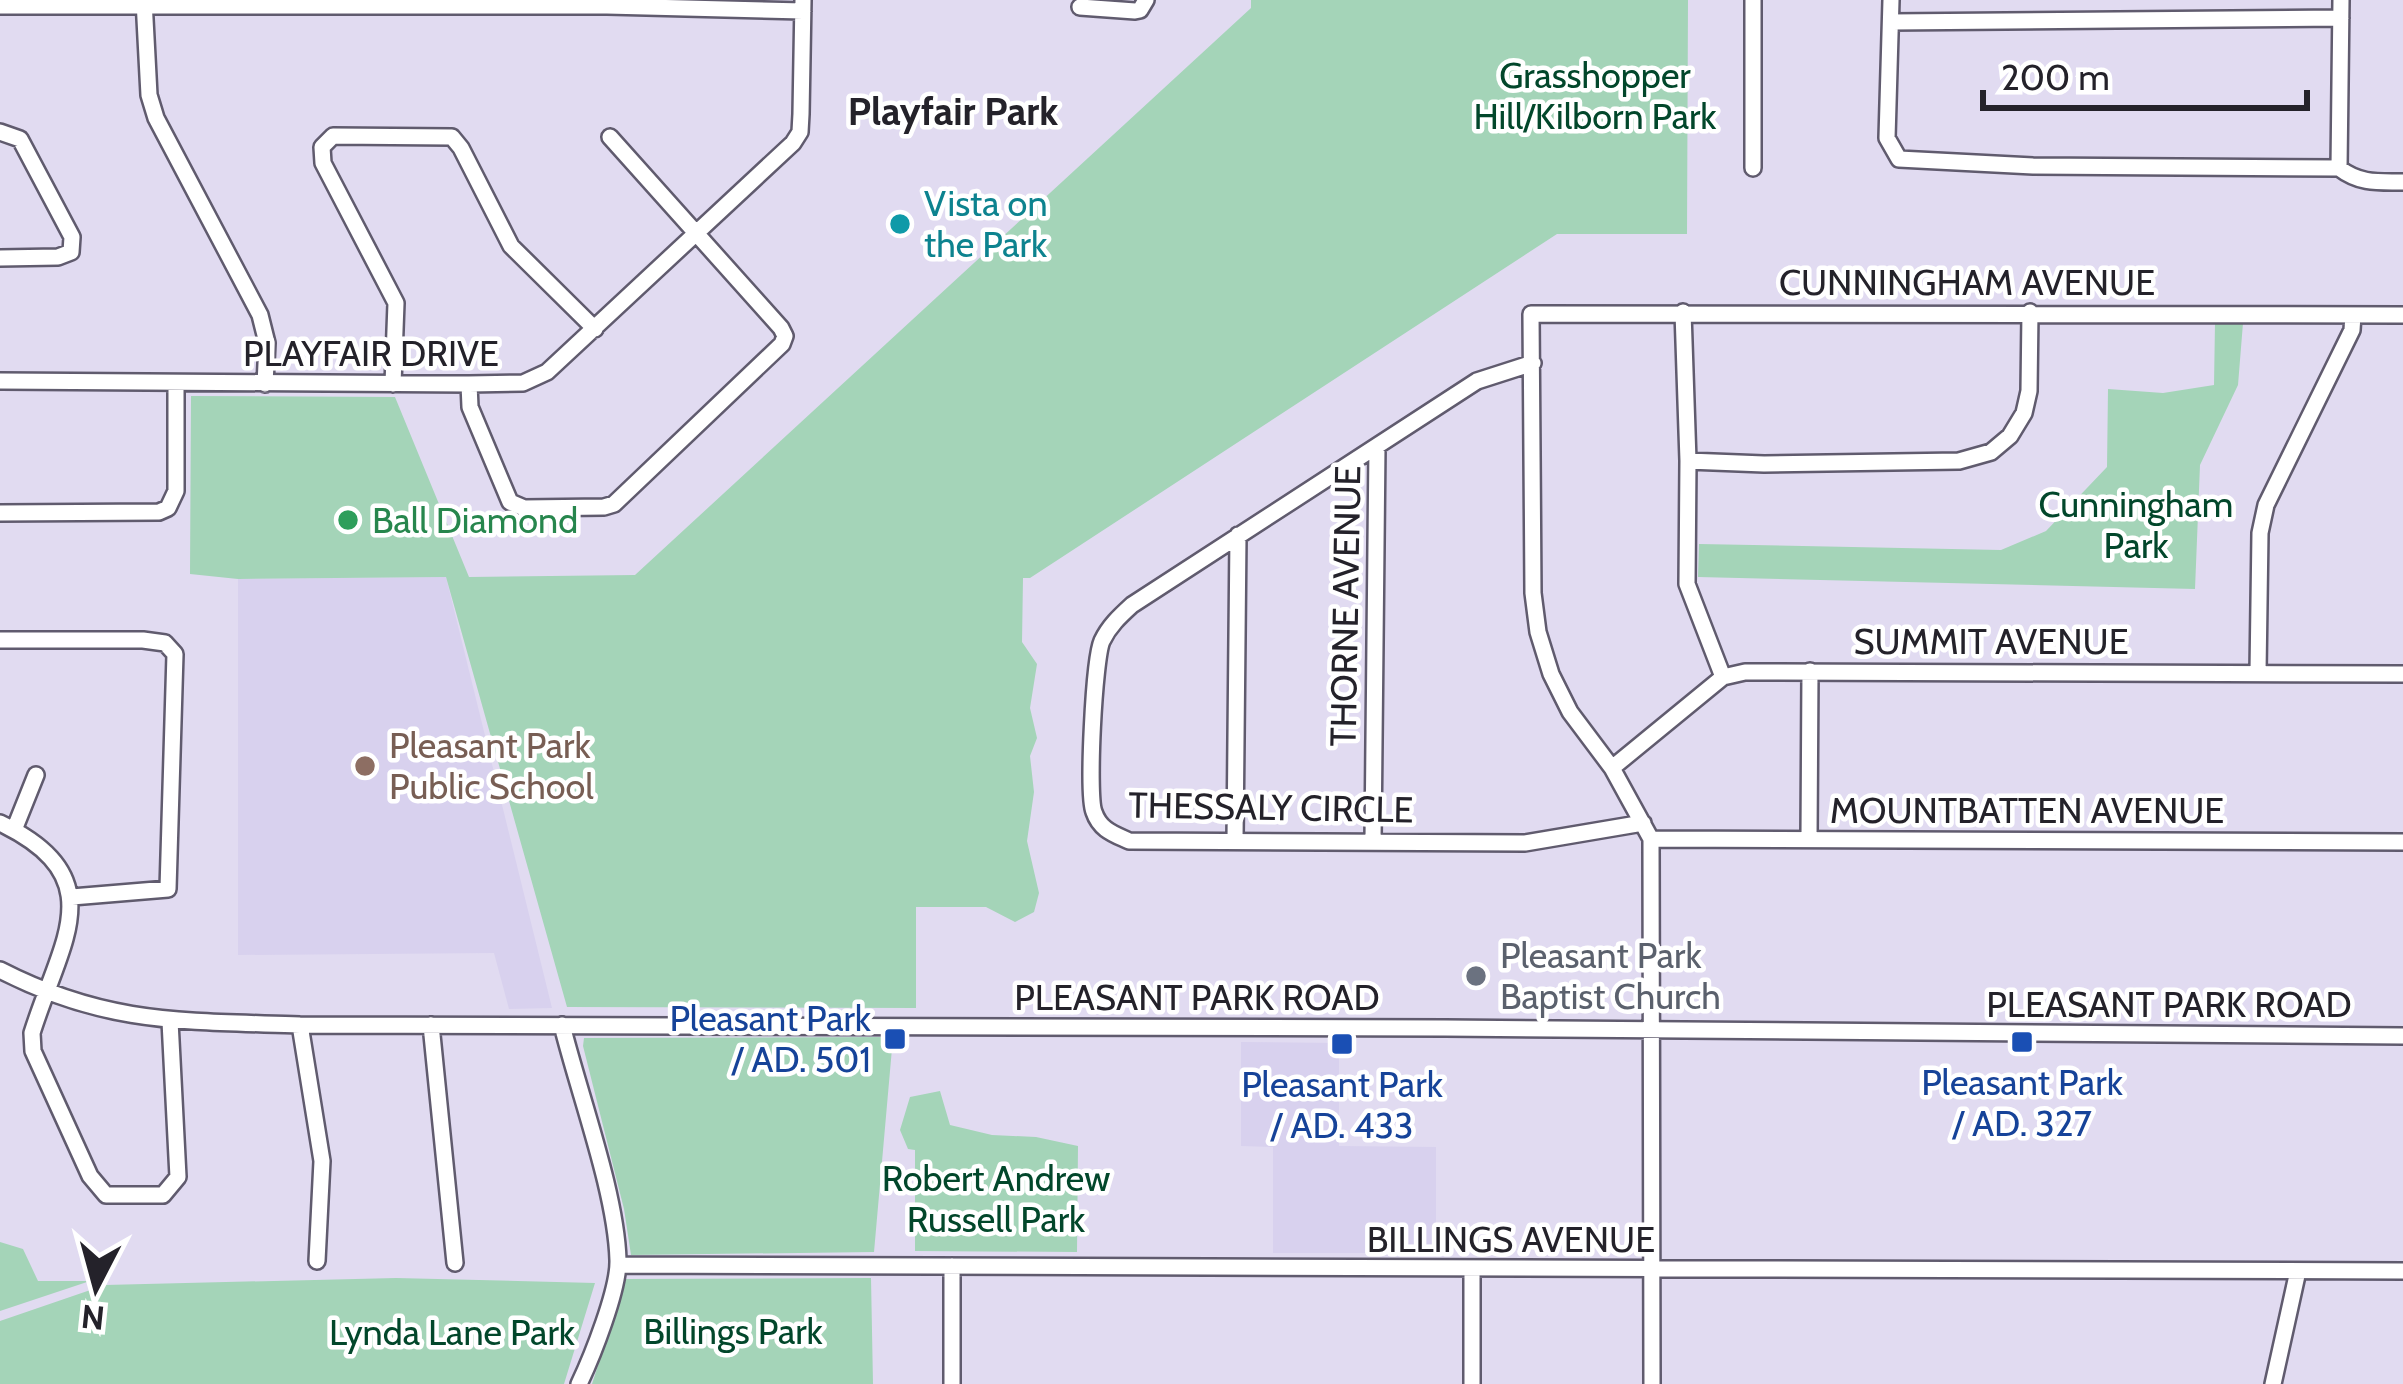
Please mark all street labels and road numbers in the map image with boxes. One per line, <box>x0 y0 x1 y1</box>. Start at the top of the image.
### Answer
street label: CUNNINGHAM AVENUE <box>1779 260 2155 304</box>
street label: PLAYFAIR DRIVE <box>243 331 499 375</box>
street label: THORNE AVENUE <box>1321 465 1369 747</box>
street label: SUMMIT AVENUE <box>1853 619 2129 663</box>
street label: THESSALY CIRCLE <box>1128 783 1414 831</box>
street label: MOUNTBATTEN AVENUE <box>1830 788 2224 832</box>
street label: PLEASANT PARK ROAD <box>1014 975 1380 1019</box>
street label: PLEASANT PARK ROAD <box>1986 982 2352 1026</box>
street label: BILLINGS AVENUE <box>1367 1217 1655 1261</box>

